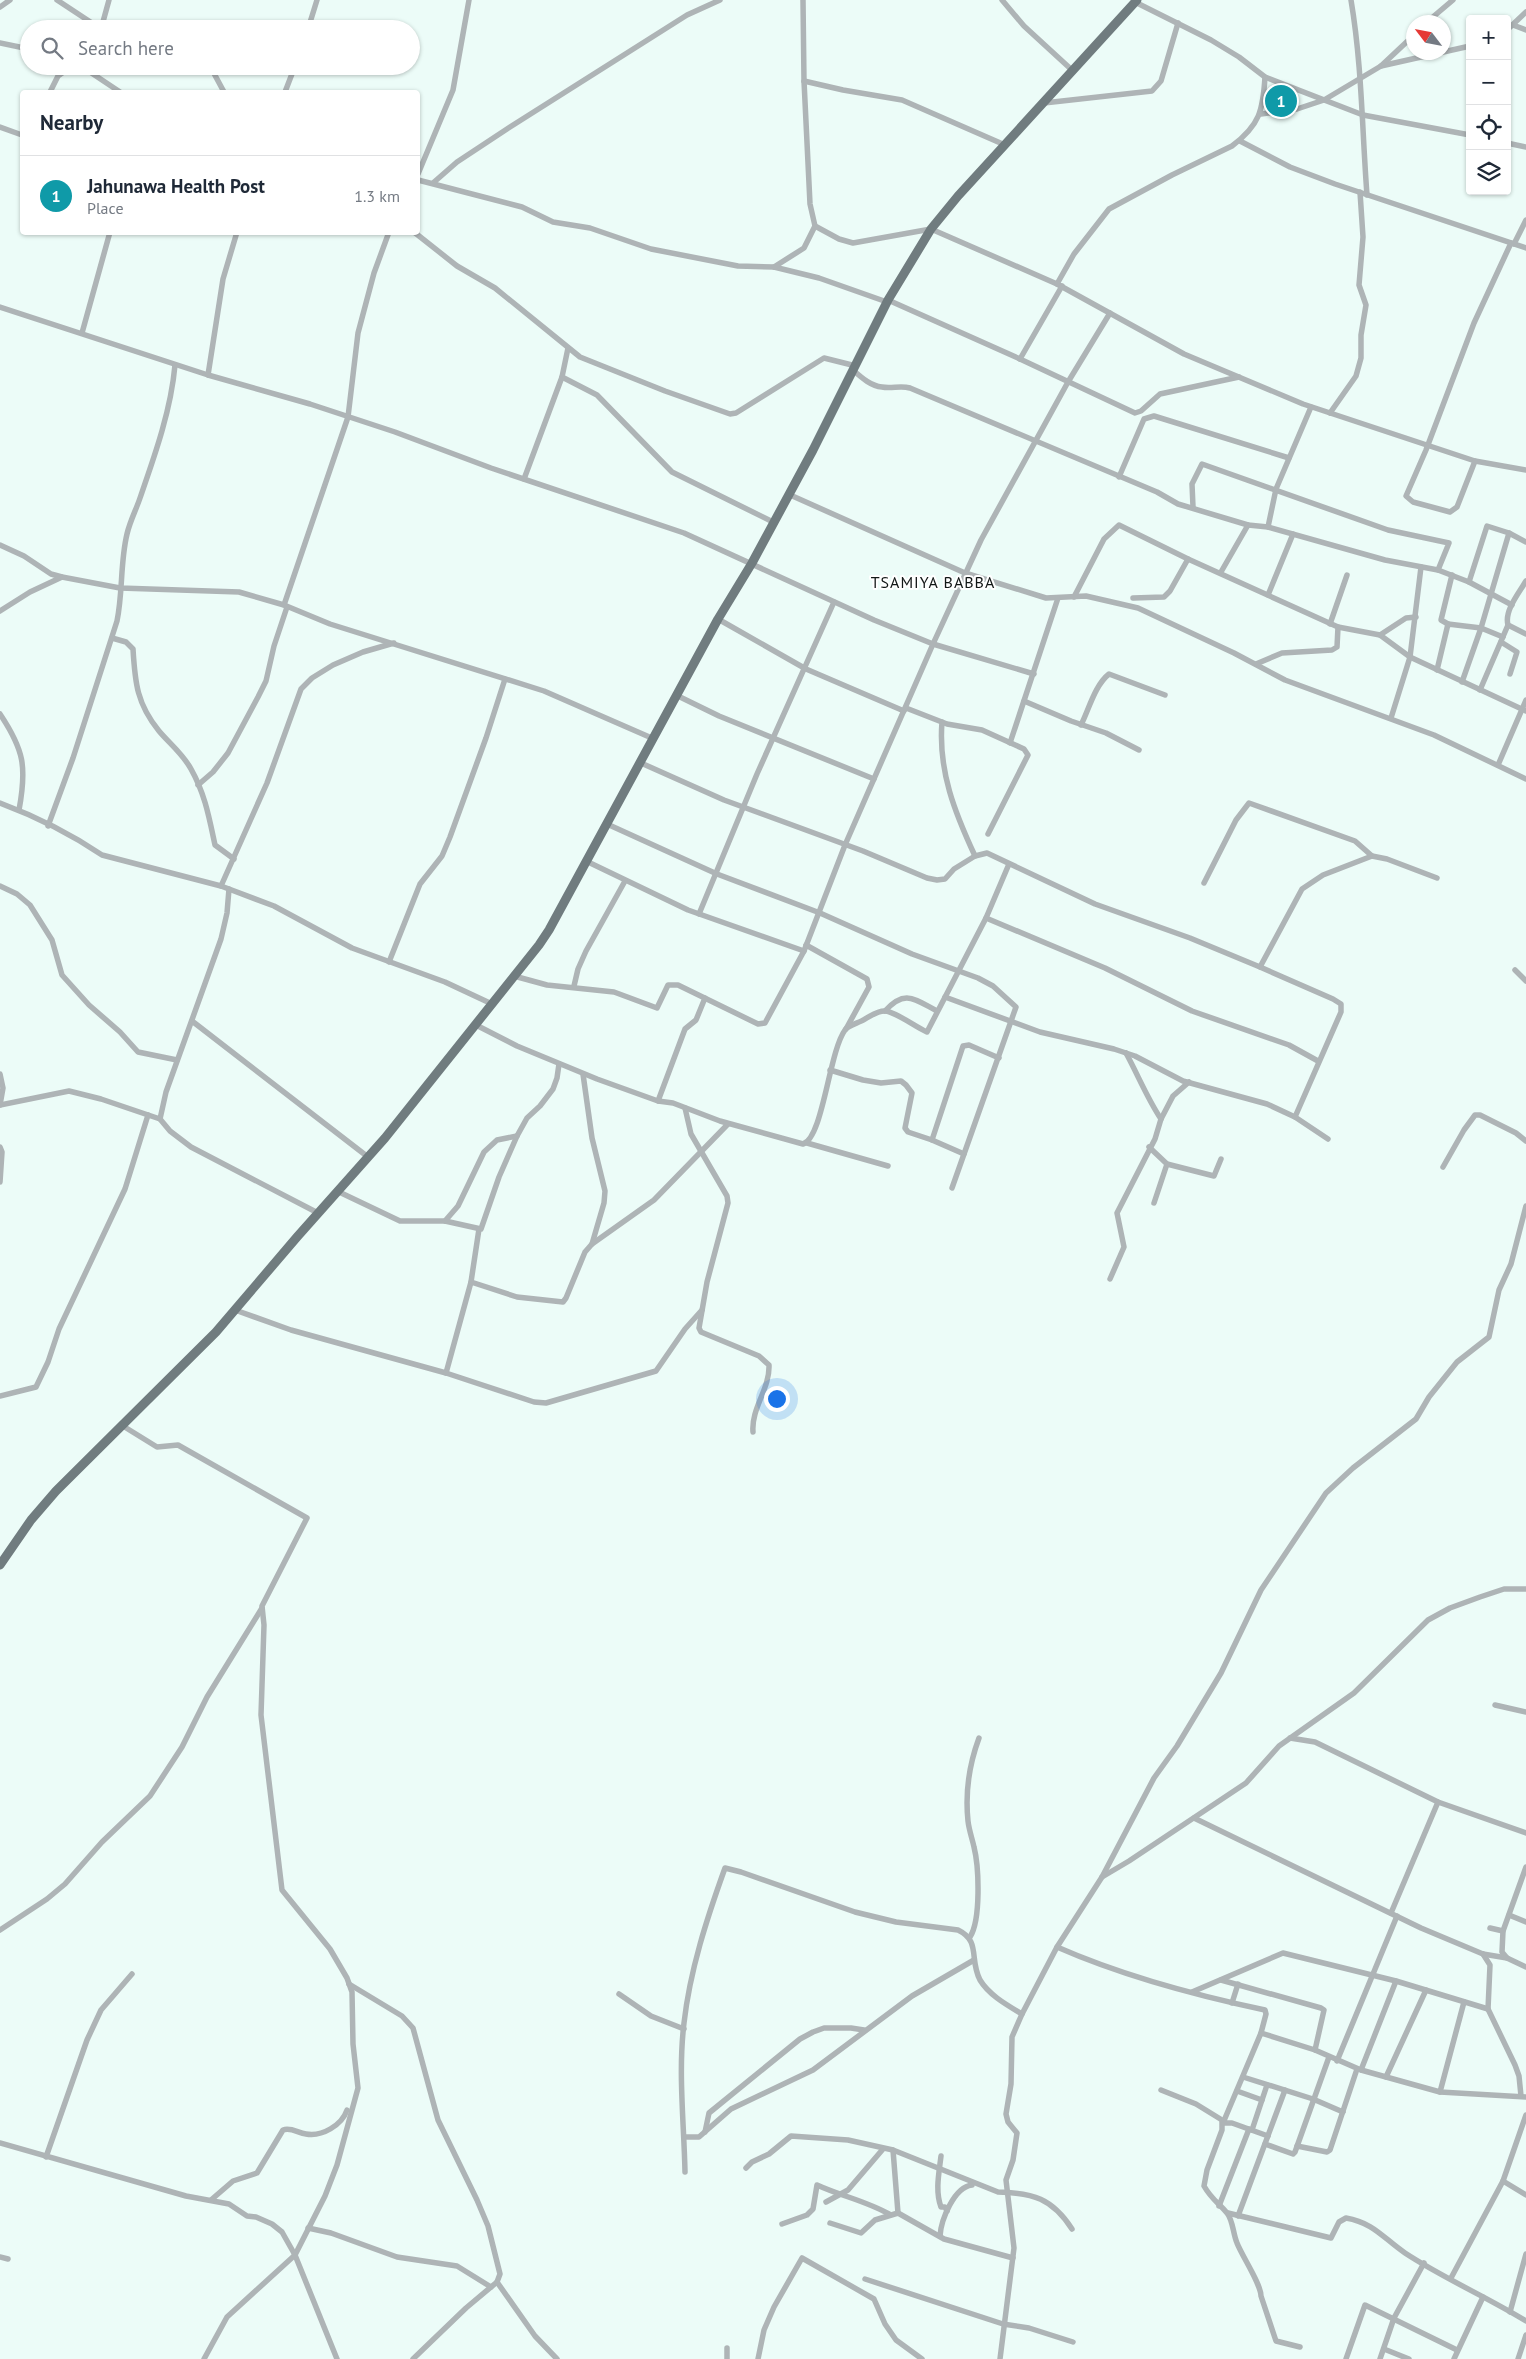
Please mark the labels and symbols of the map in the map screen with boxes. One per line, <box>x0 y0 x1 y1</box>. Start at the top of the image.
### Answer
north arrow <box>1406 15 1451 60</box>
pin: 1 <box>1265 82 1297 120</box>
district label: TSAMIYA BABBA <box>871 572 995 592</box>
your location <box>764 1386 790 1412</box>

